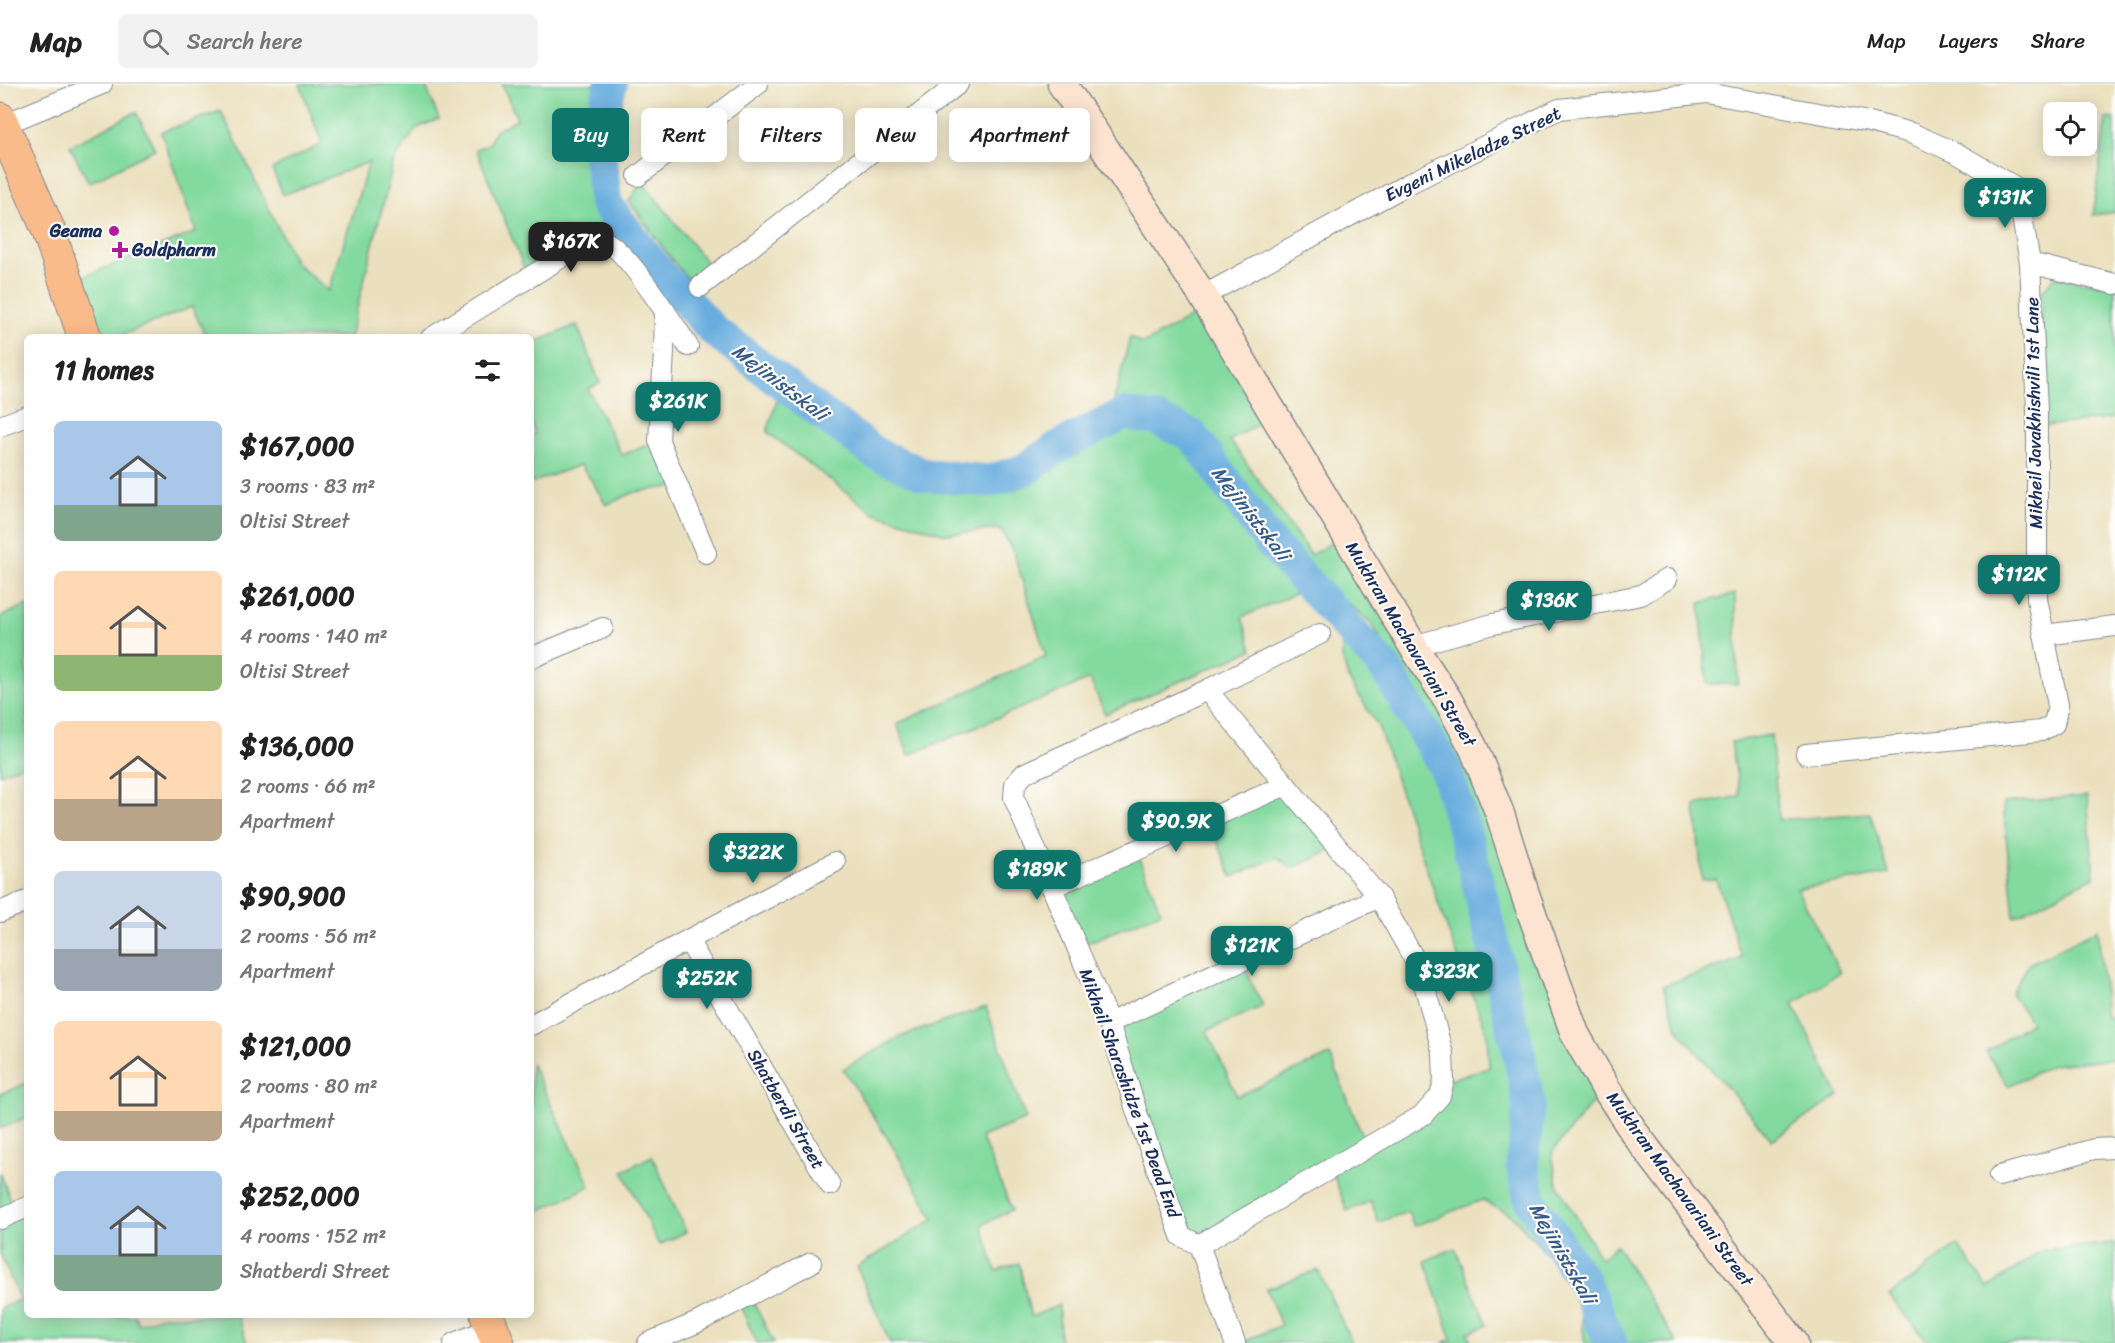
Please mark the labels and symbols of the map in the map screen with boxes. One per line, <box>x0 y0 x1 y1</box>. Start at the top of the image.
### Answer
street label: Evgeni Mikeladze Street <box>1379 97 1567 211</box>
pin: $131K <box>1963 178 2047 229</box>
place label: Geama <box>49 215 103 247</box>
pin: $167K <box>529 222 613 273</box>
marker: Geama <box>107 224 121 238</box>
place label: Goldpharm <box>131 234 216 266</box>
marker: Goldpharm <box>113 243 127 257</box>
street label: Mikheil Javakhishvili 1st Lane <box>2016 297 2052 529</box>
water label: Mejinistskali <box>724 334 839 433</box>
pin: $261K <box>636 382 720 433</box>
water label: Mejinistskali <box>1202 458 1302 572</box>
street label: Mukhran Machavariani Street <box>1337 535 1486 754</box>
pin: $112K <box>1977 555 2061 606</box>
pin: $136K <box>1507 581 1591 632</box>
pin: $90.9K <box>1127 802 1225 853</box>
pin: $322K <box>711 833 795 884</box>
pin: $189K <box>995 850 1079 901</box>
pin: $121K <box>1210 926 1294 977</box>
pin: $323K <box>1407 952 1491 1003</box>
pin: $252K <box>665 959 749 1010</box>
street label: Mikheil Sharashidze 1st Dead End <box>1070 964 1191 1224</box>
street label: Shatberdi Street <box>738 1042 834 1176</box>
street label: Mukhran Machavariani Street <box>1598 1084 1763 1294</box>
water label: Mejinistskali <box>1519 1196 1608 1315</box>

